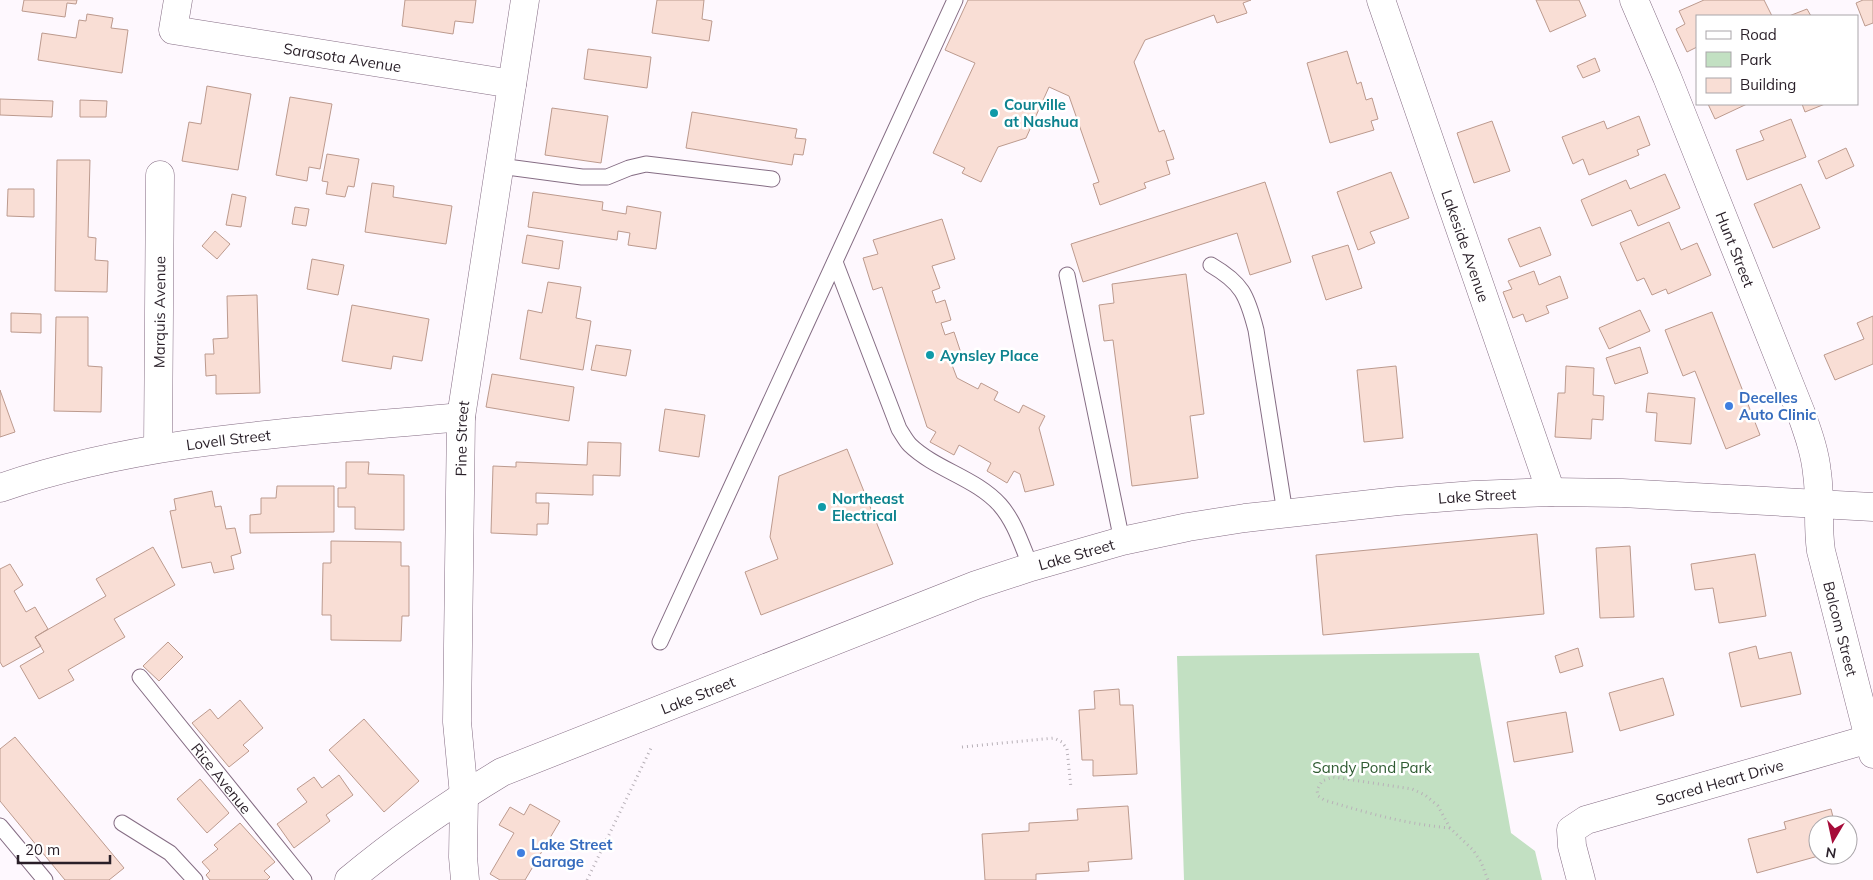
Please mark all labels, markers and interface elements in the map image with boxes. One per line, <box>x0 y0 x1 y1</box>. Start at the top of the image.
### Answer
legend <box>1696 15 1858 105</box>
text: Road <box>1740 25 1777 44</box>
street label: Sarasota Avenue <box>282 38 403 76</box>
text: Park <box>1740 50 1772 69</box>
text: Building <box>1740 75 1796 94</box>
place label: Courville at Nashua <box>1004 95 1079 131</box>
marker: Courville at Nashua <box>988 107 1000 119</box>
street label: Lakeside Avenue <box>1438 187 1494 304</box>
street label: Hunt Street <box>1712 209 1759 290</box>
street label: Marquis Avenue <box>149 256 169 368</box>
place label: Aynsley Place <box>940 346 1039 365</box>
marker: Aynsley Place <box>924 349 936 361</box>
place label: Decelles Auto Clinic <box>1739 388 1817 424</box>
street label: Pine Street <box>451 399 473 476</box>
marker: Decelles Auto Clinic <box>1723 400 1735 412</box>
street label: Lovell Street <box>185 425 272 454</box>
street label: Lake Street <box>1437 484 1517 507</box>
place label: Northeast Electrical <box>832 489 904 525</box>
marker: Northeast Electrical <box>816 501 828 513</box>
street label: Lake Street <box>1036 534 1117 574</box>
street label: Balcom Street <box>1820 579 1862 678</box>
street label: Lake Street <box>658 672 738 718</box>
street label: Rice Avenue <box>187 739 256 817</box>
street label: Sacred Heart Drive <box>1653 754 1786 809</box>
park label: Sandy Pond Park <box>1312 758 1432 777</box>
north arrow <box>1808 815 1858 865</box>
scale bar <box>18 832 110 864</box>
place label: Lake Street Garage <box>531 835 613 871</box>
text: 20 m <box>25 840 60 859</box>
text: N <box>1824 843 1838 863</box>
marker: Lake Street Garage <box>515 847 527 859</box>

